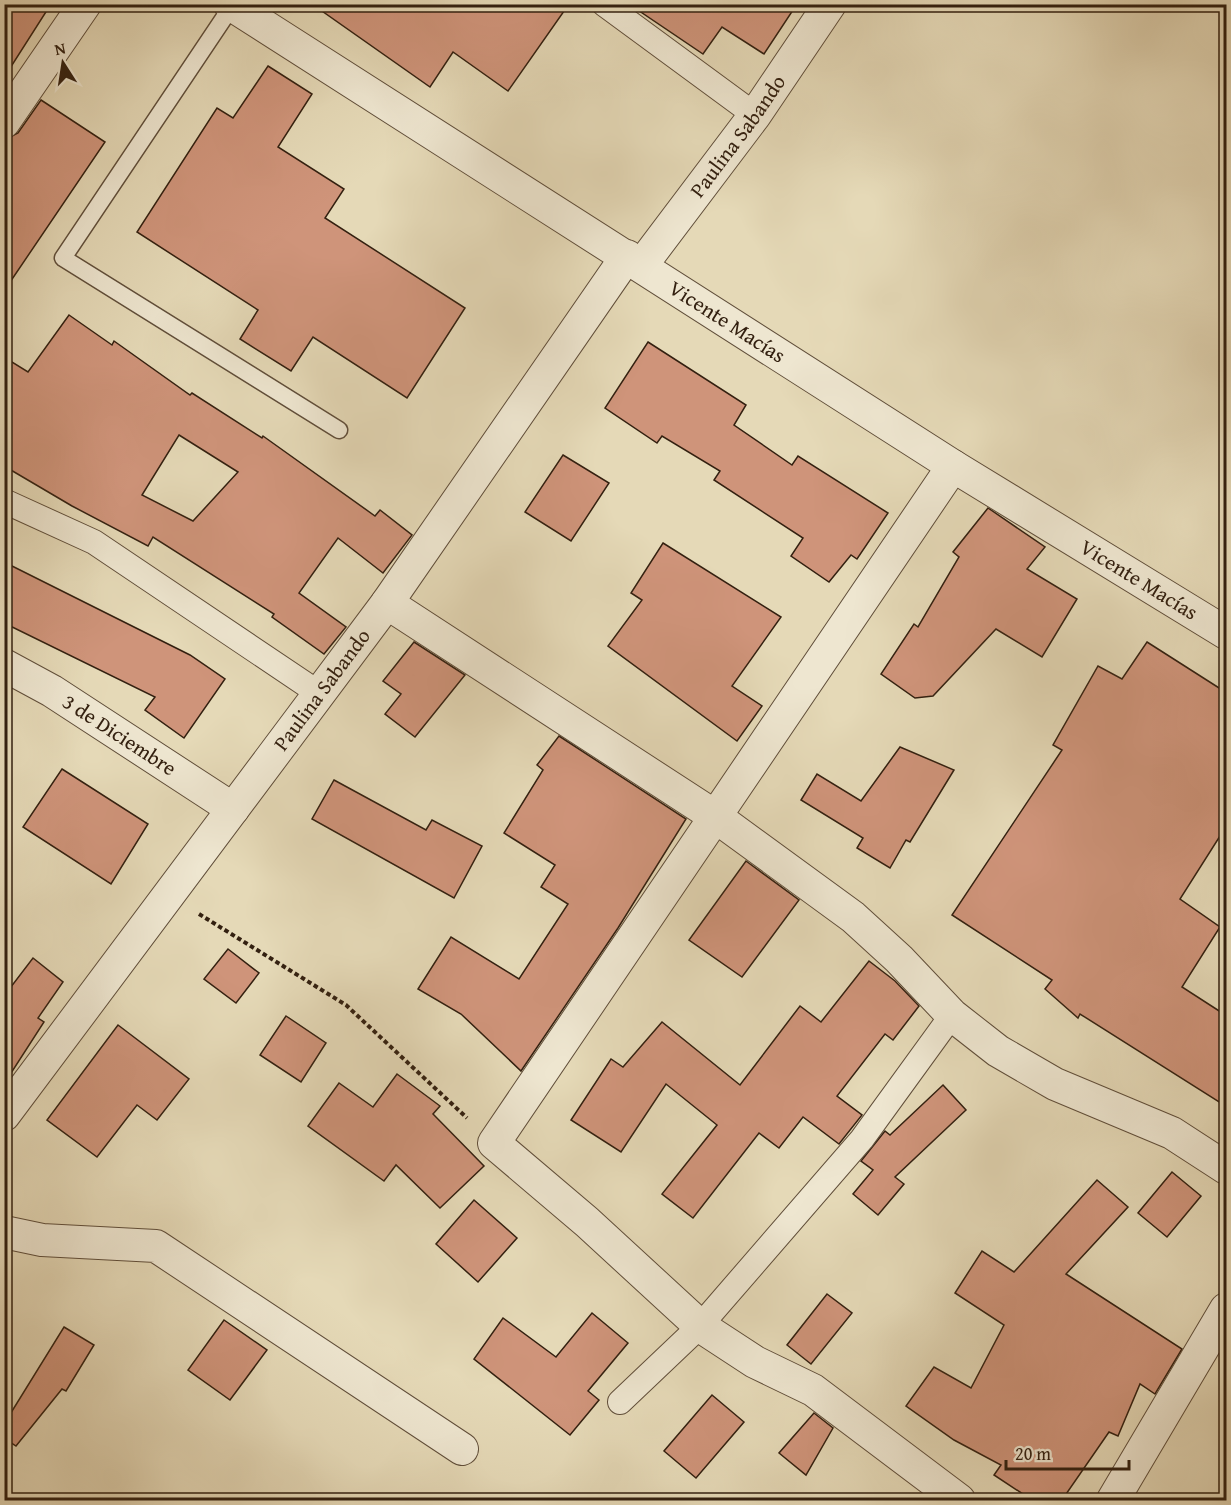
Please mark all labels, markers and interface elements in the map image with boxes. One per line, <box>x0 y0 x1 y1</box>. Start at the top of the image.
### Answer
north arrow <box>33 33 93 93</box>
text: N <box>52 35 68 61</box>
street label: Paulina Sabando <box>682 68 793 204</box>
street label: Vicente Macías <box>663 272 792 370</box>
street label: Vicente Macías <box>1074 531 1204 627</box>
street label: Paulina Sabando <box>266 622 378 757</box>
street label: 3 de Diciembre <box>57 686 183 783</box>
scale bar <box>1006 1433 1129 1471</box>
text: 20 m <box>1015 1440 1051 1467</box>

